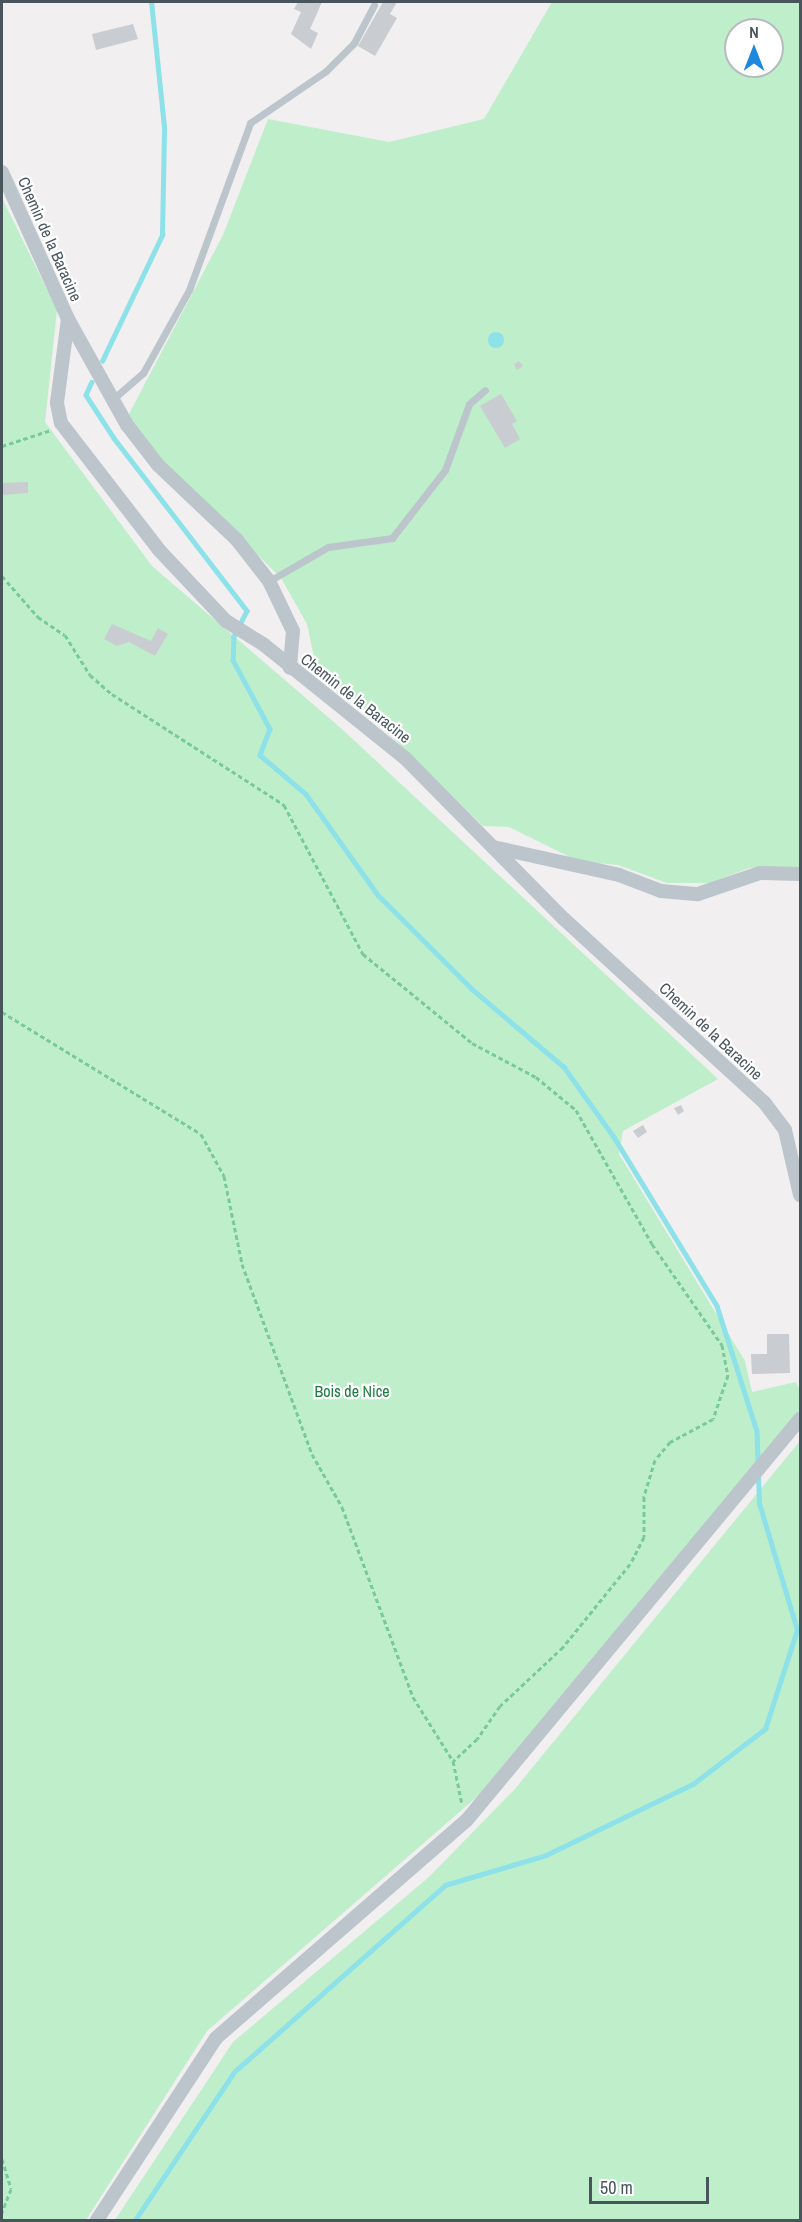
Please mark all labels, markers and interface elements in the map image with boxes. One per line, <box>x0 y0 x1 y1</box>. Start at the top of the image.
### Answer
north arrow <box>724 18 784 78</box>
text: N <box>749 21 759 43</box>
street label: Chemin de la Baracine <box>14 174 86 304</box>
street label: Chemin de la Baracine <box>297 649 415 747</box>
street label: Chemin de la Baracine <box>655 978 767 1084</box>
park label: Bois de Nice <box>314 1381 390 1401</box>
scale bar <box>592 2165 712 2203</box>
text: 50 m <box>600 2175 633 2200</box>

